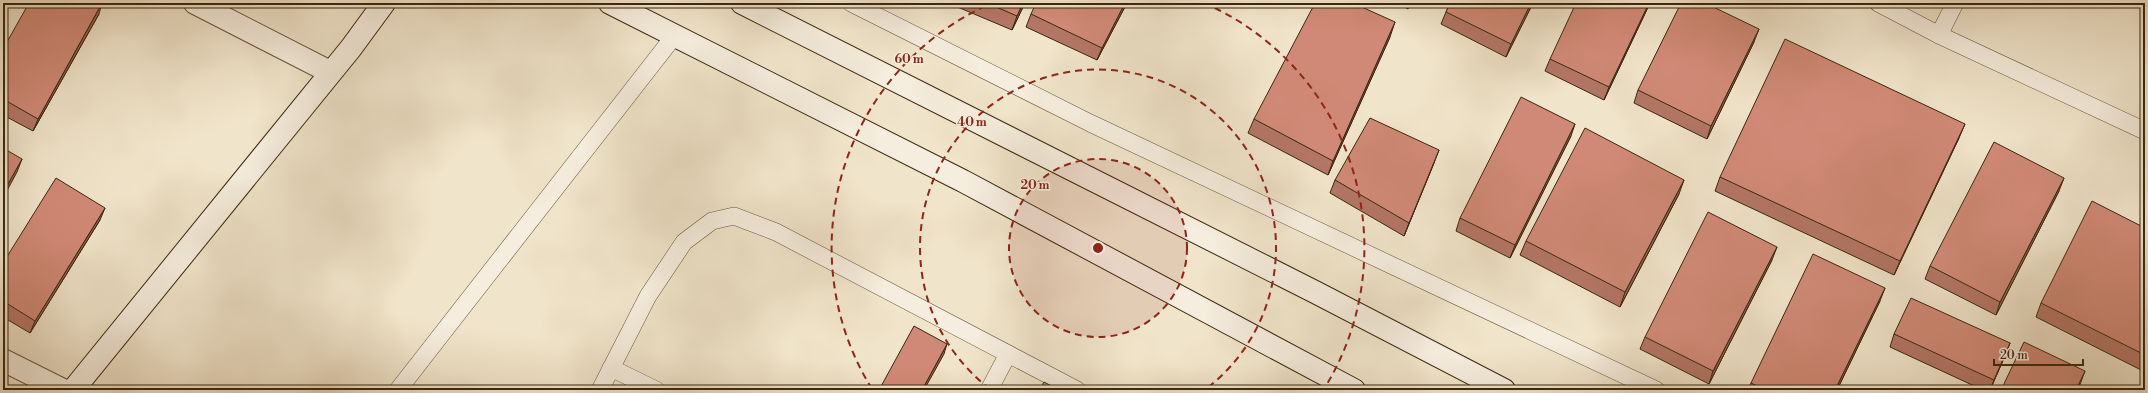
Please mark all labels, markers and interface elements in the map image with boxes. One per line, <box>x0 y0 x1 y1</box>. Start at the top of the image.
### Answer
text: 60 m <box>894 52 924 67</box>
text: 40 m <box>957 115 987 130</box>
text: 20 m <box>1020 178 1050 193</box>
centre of rings <box>1091 241 1105 255</box>
scale bar <box>1994 341 2083 367</box>
text: 20 m <box>2000 348 2028 363</box>

